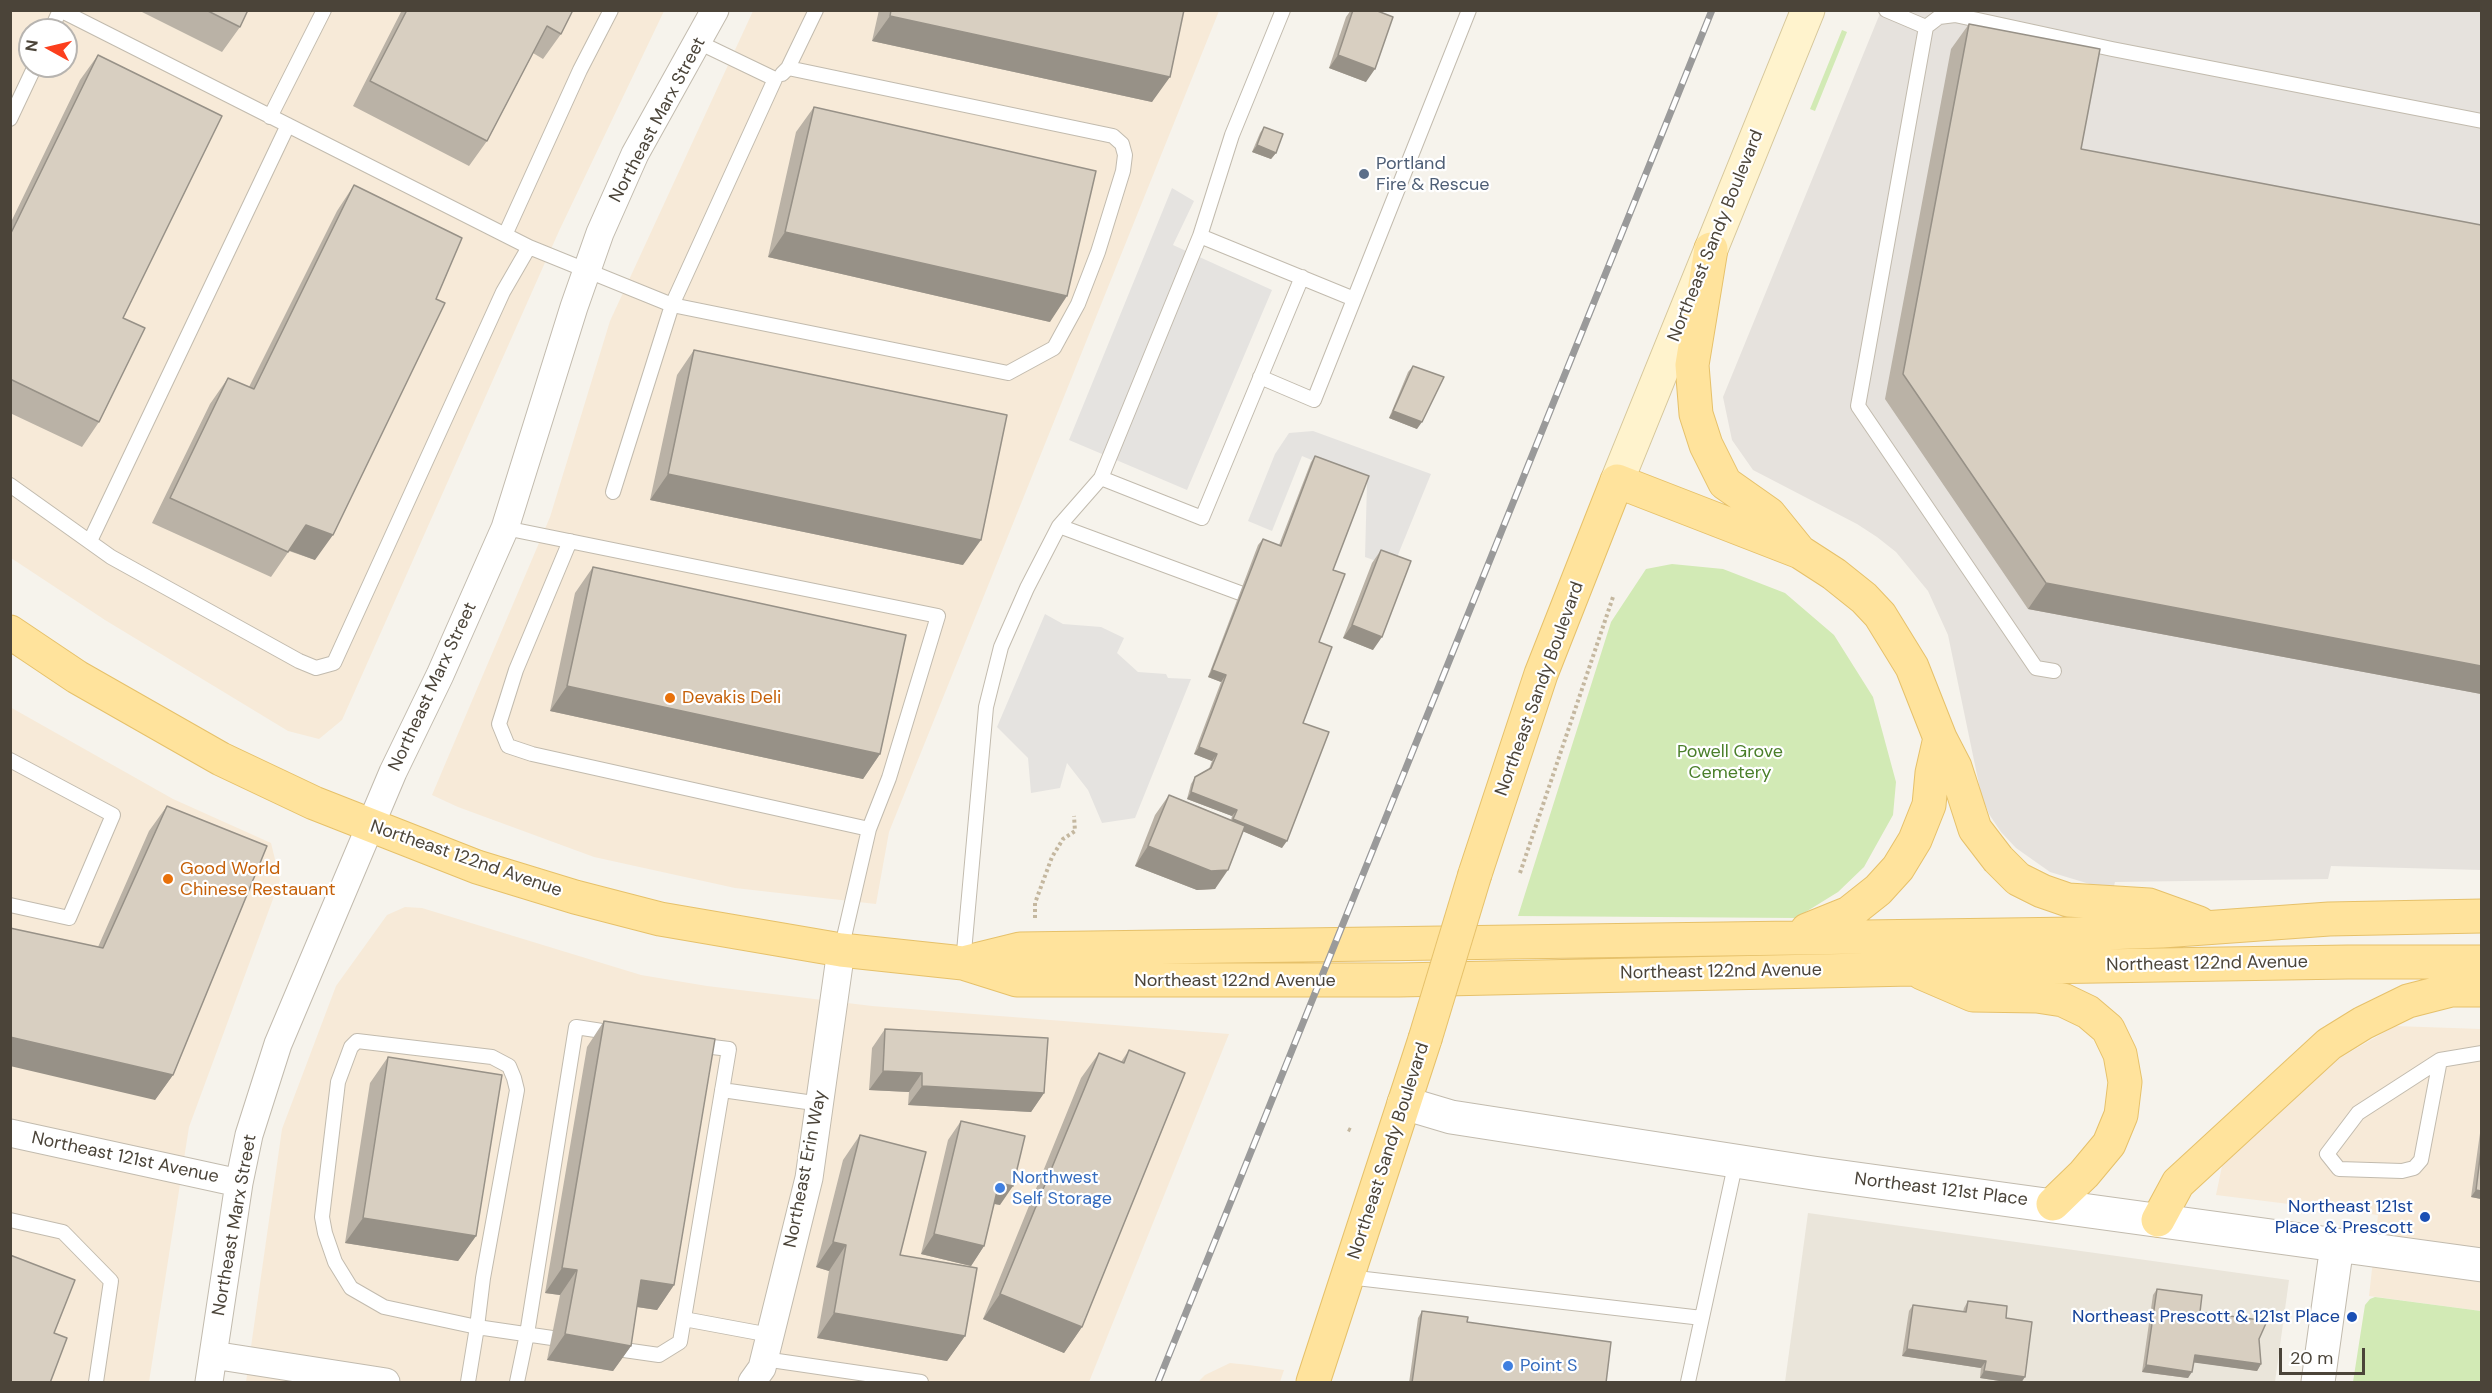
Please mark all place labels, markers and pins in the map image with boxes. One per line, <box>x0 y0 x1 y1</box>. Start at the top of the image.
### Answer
place label: Portland Fire & Rescue <box>1376 153 1490 195</box>
marker: Portland Fire & Rescue <box>1357 167 1371 181</box>
place label: Devakis Deli <box>682 687 781 709</box>
marker: Devakis Deli <box>663 691 677 705</box>
place label: Good World Chinese Restauant <box>180 858 336 900</box>
marker: Good World Chinese Restauant <box>161 872 175 886</box>
place label: Northwest Self Storage <box>1012 1167 1112 1210</box>
marker: Northwest Self Storage <box>993 1181 1007 1195</box>
place label: Northeast 121st Place & Prescott <box>2275 1196 2413 1238</box>
marker: Northeast 121st Place & Prescott <box>2418 1210 2432 1224</box>
place label: Northeast Prescott & 121st Place <box>2072 1306 2340 1328</box>
marker: Northeast Prescott & 121st Place <box>2345 1310 2359 1324</box>
place label: Point S <box>1520 1355 1578 1377</box>
marker: Point S <box>1501 1359 1515 1373</box>

